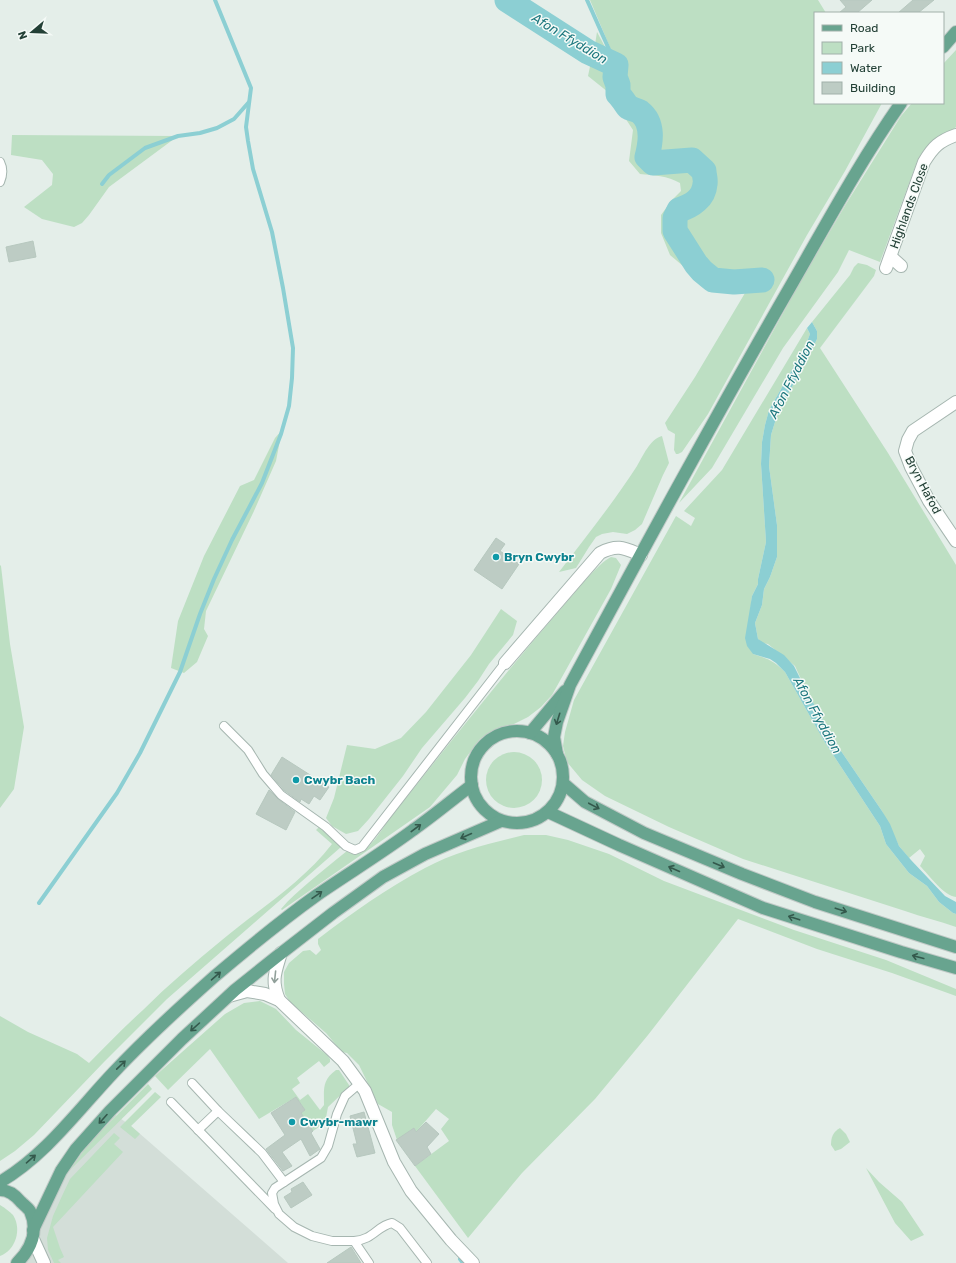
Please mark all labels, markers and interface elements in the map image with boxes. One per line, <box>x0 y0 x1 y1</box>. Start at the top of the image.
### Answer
water label: Afon Ffyddion <box>528 10 610 67</box>
north arrow <box>12 12 52 52</box>
legend <box>814 12 944 104</box>
text: Road <box>850 21 878 35</box>
text: N <box>16 29 30 41</box>
text: Park <box>850 41 876 55</box>
text: Water <box>850 61 882 75</box>
text: Building <box>850 81 896 95</box>
street label: Highlands Close <box>887 161 931 250</box>
water label: Afon Ffyddion <box>765 338 818 422</box>
street label: Bryn Hafod <box>902 454 944 516</box>
place label: Bryn Cwybr <box>504 550 575 564</box>
marker: Bryn Cwybr <box>491 552 501 562</box>
water label: Afon Ffyddion <box>790 673 845 756</box>
one-way arrow <box>554 713 562 725</box>
place label: Cwybr Bach <box>304 773 376 787</box>
marker: Cwybr Bach <box>291 775 301 785</box>
one-way arrow <box>588 803 600 811</box>
one-way arrow <box>410 824 421 832</box>
one-way arrow <box>460 833 472 841</box>
one-way arrow <box>713 861 725 869</box>
one-way arrow <box>668 865 680 873</box>
one-way arrow <box>312 891 323 899</box>
one-way arrow <box>834 907 847 914</box>
one-way arrow <box>788 914 801 921</box>
one-way arrow <box>912 953 925 960</box>
one-way arrow <box>271 970 278 983</box>
one-way arrow <box>210 972 220 981</box>
one-way arrow <box>190 1022 200 1032</box>
one-way arrow <box>116 1060 126 1070</box>
one-way arrow <box>98 1114 107 1124</box>
place label: Cwybr-mawr <box>300 1115 378 1129</box>
marker: Cwybr-mawr <box>287 1117 297 1127</box>
one-way arrow <box>26 1155 37 1164</box>

